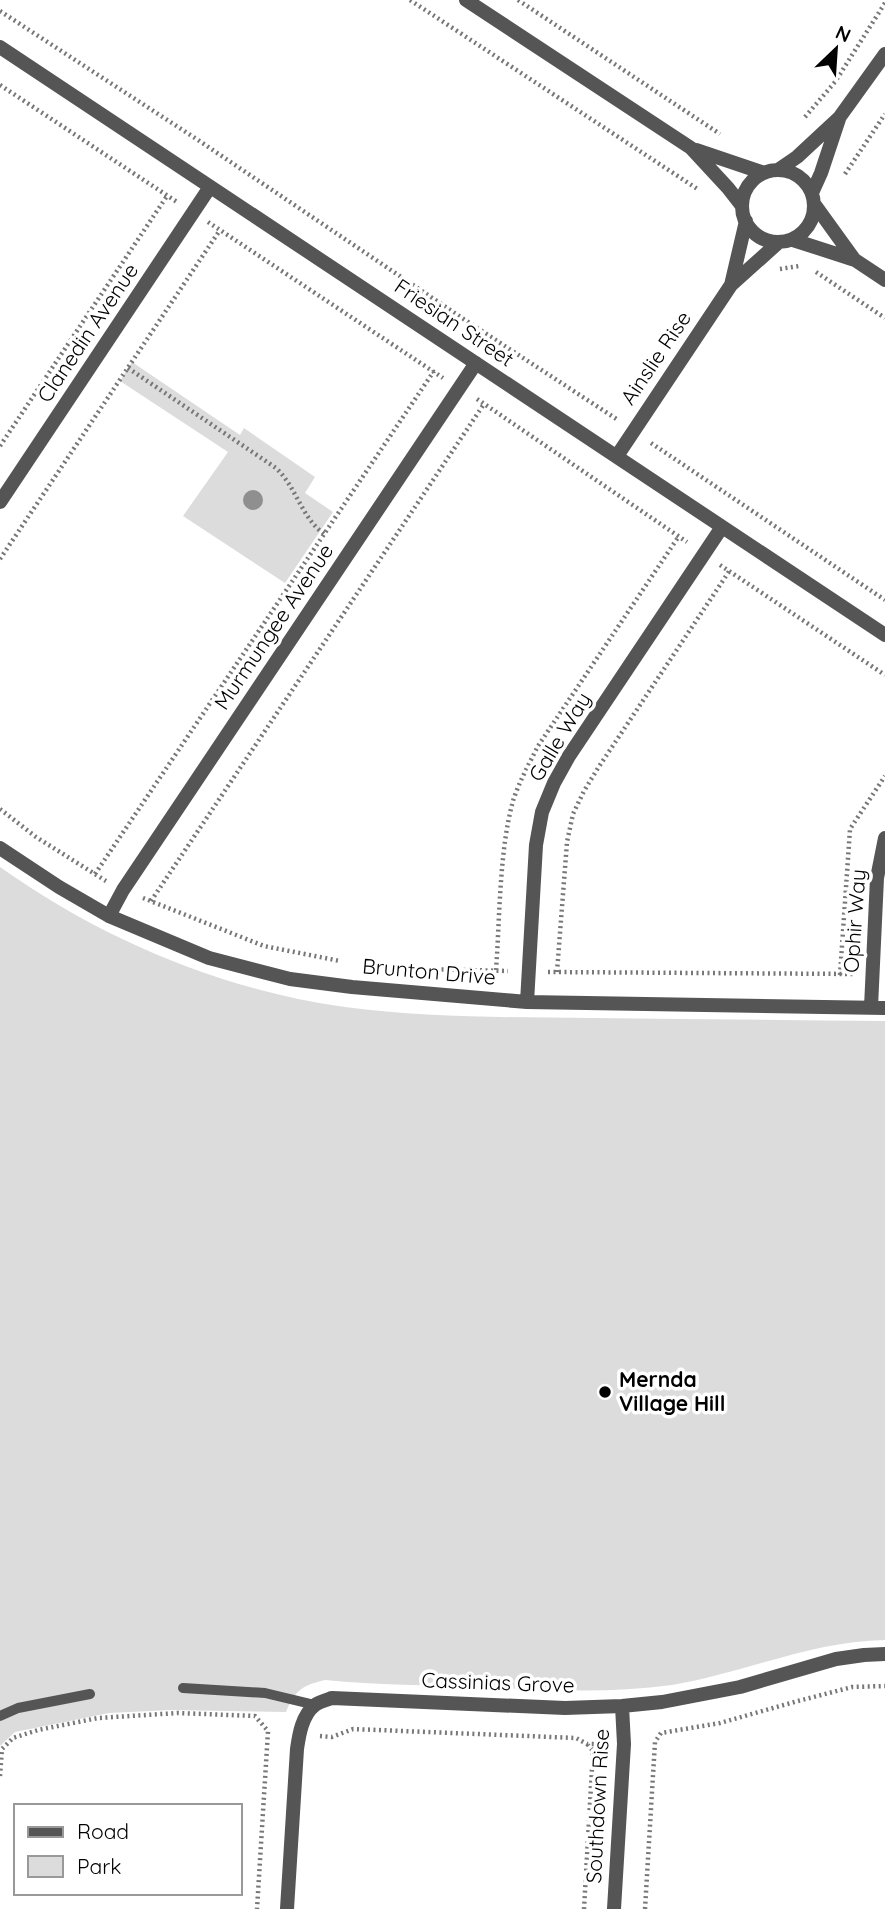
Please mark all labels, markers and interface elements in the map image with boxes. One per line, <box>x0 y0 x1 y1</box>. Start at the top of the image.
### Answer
north arrow <box>801 14 871 84</box>
text: N <box>832 20 855 47</box>
street label: Clanedin Avenue <box>31 258 143 407</box>
street label: Friesian Street <box>390 273 519 372</box>
street label: Ainslie Rise <box>614 306 696 409</box>
street label: Murmungee Avenue <box>208 539 338 714</box>
street label: Galle Way <box>522 687 596 786</box>
street label: Ophir Way <box>837 868 871 974</box>
street label: Brunton Drive <box>361 952 497 990</box>
place label: Mernda Village Hill <box>619 1366 725 1416</box>
marker: Mernda Village Hill <box>597 1384 613 1400</box>
street label: Cassinias Grove <box>421 1666 575 1698</box>
street label: Southdown Rise <box>580 1728 614 1884</box>
legend <box>14 1804 242 1895</box>
text: Road <box>77 1818 129 1844</box>
text: Park <box>77 1853 121 1879</box>

